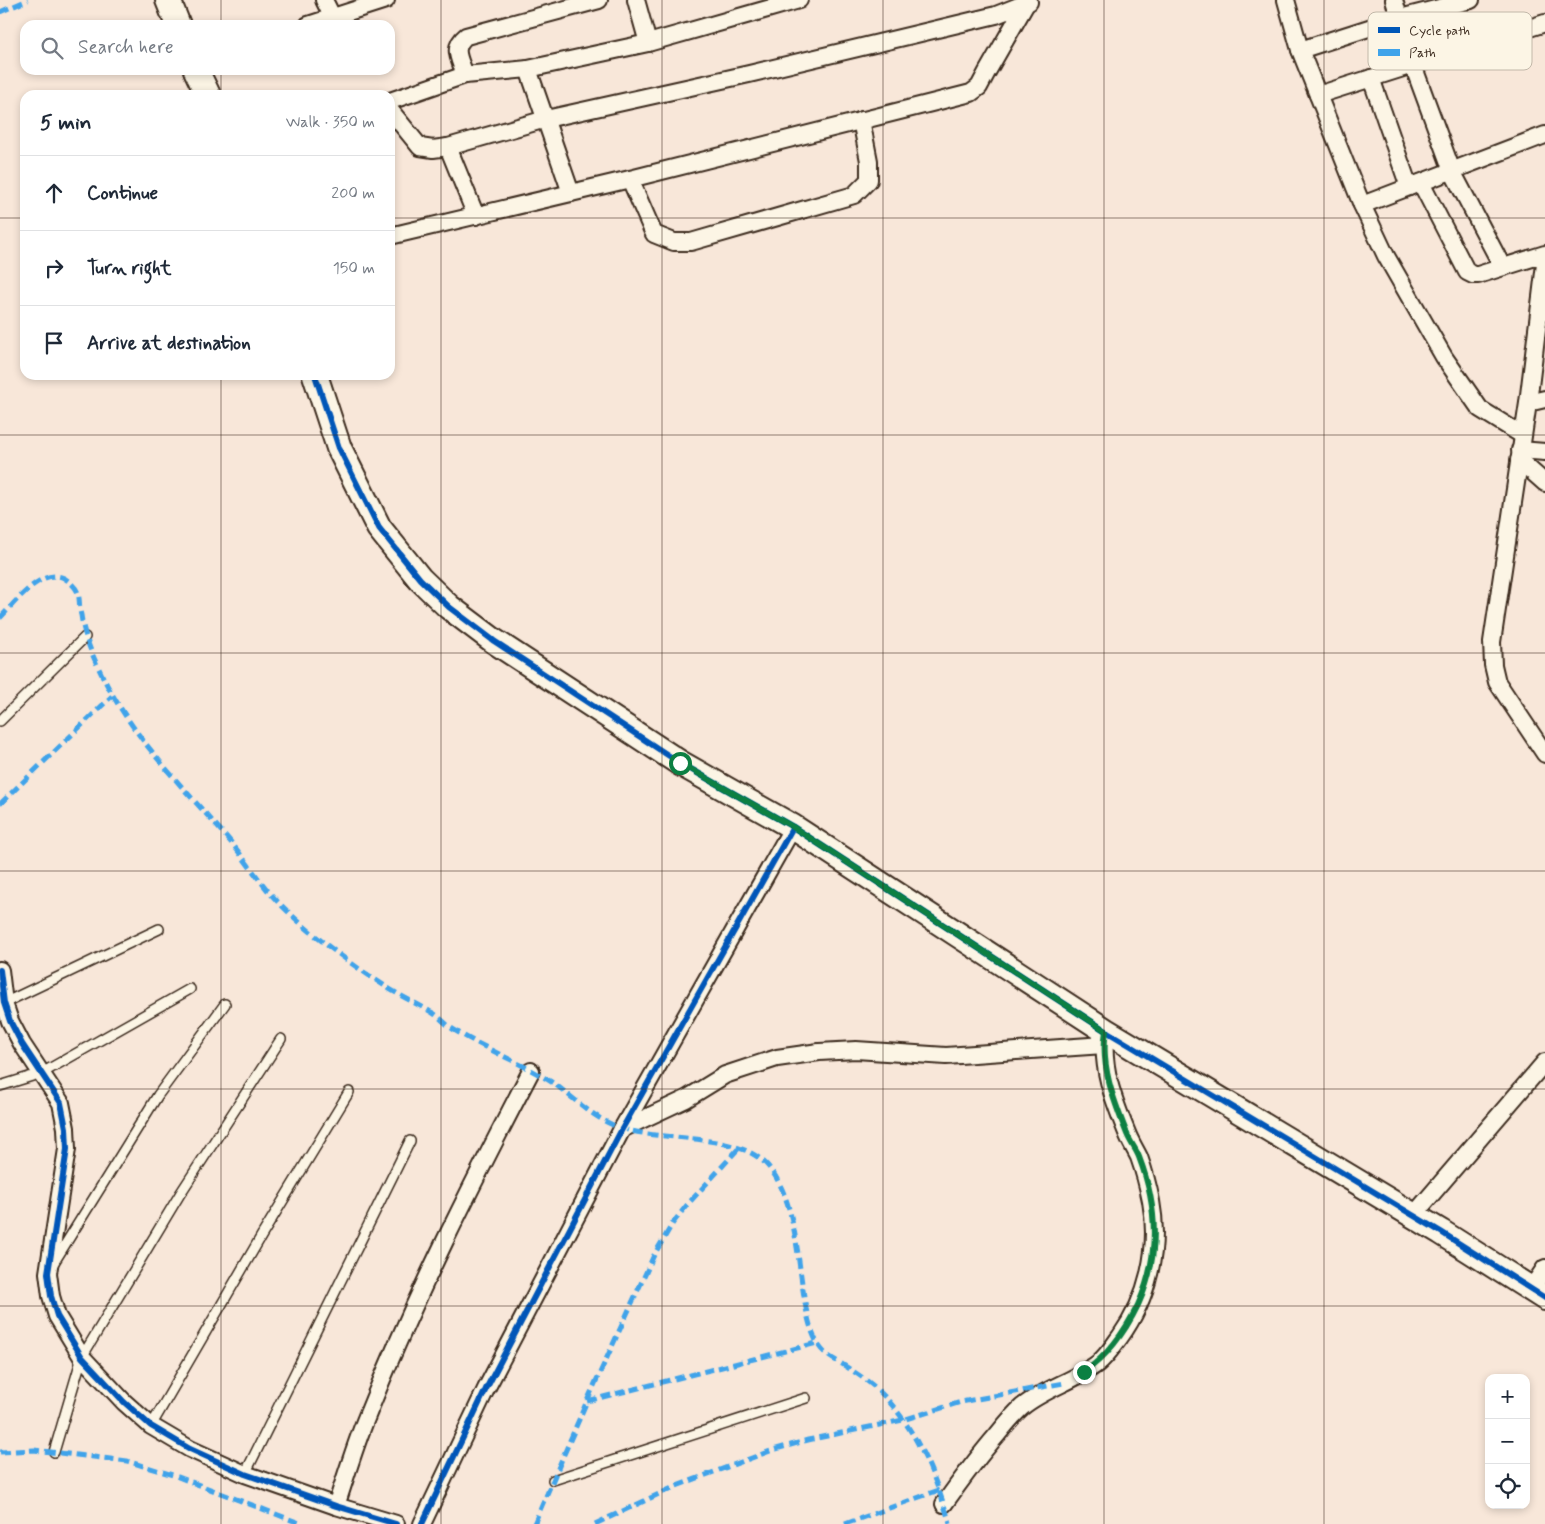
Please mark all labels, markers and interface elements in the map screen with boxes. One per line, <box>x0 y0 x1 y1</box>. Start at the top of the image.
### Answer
legend <box>1368 12 1532 70</box>
search box <box>20 20 395 75</box>
text: Cycle path <box>1409 22 1470 40</box>
icon: search <box>38 34 66 62</box>
text: Search here <box>78 35 174 60</box>
text: Path <box>1409 44 1436 62</box>
text: 5 min <box>40 109 92 137</box>
text: Walk · 350 m <box>286 112 375 133</box>
icon: ahead <box>40 179 68 207</box>
text: Continue <box>87 181 158 206</box>
text: 200 m <box>331 183 375 204</box>
icon: right <box>40 254 68 282</box>
text: Turn right <box>87 256 171 281</box>
text: 150 m <box>333 258 375 279</box>
icon: arrive <box>40 329 68 357</box>
text: Arrive at destination <box>87 331 251 356</box>
route start <box>669 752 692 775</box>
route end <box>1073 1361 1096 1384</box>
map controls <box>1485 1374 1530 1509</box>
button: + <box>1485 1374 1530 1419</box>
button: − <box>1485 1419 1530 1464</box>
button: locate <box>1485 1464 1530 1509</box>

